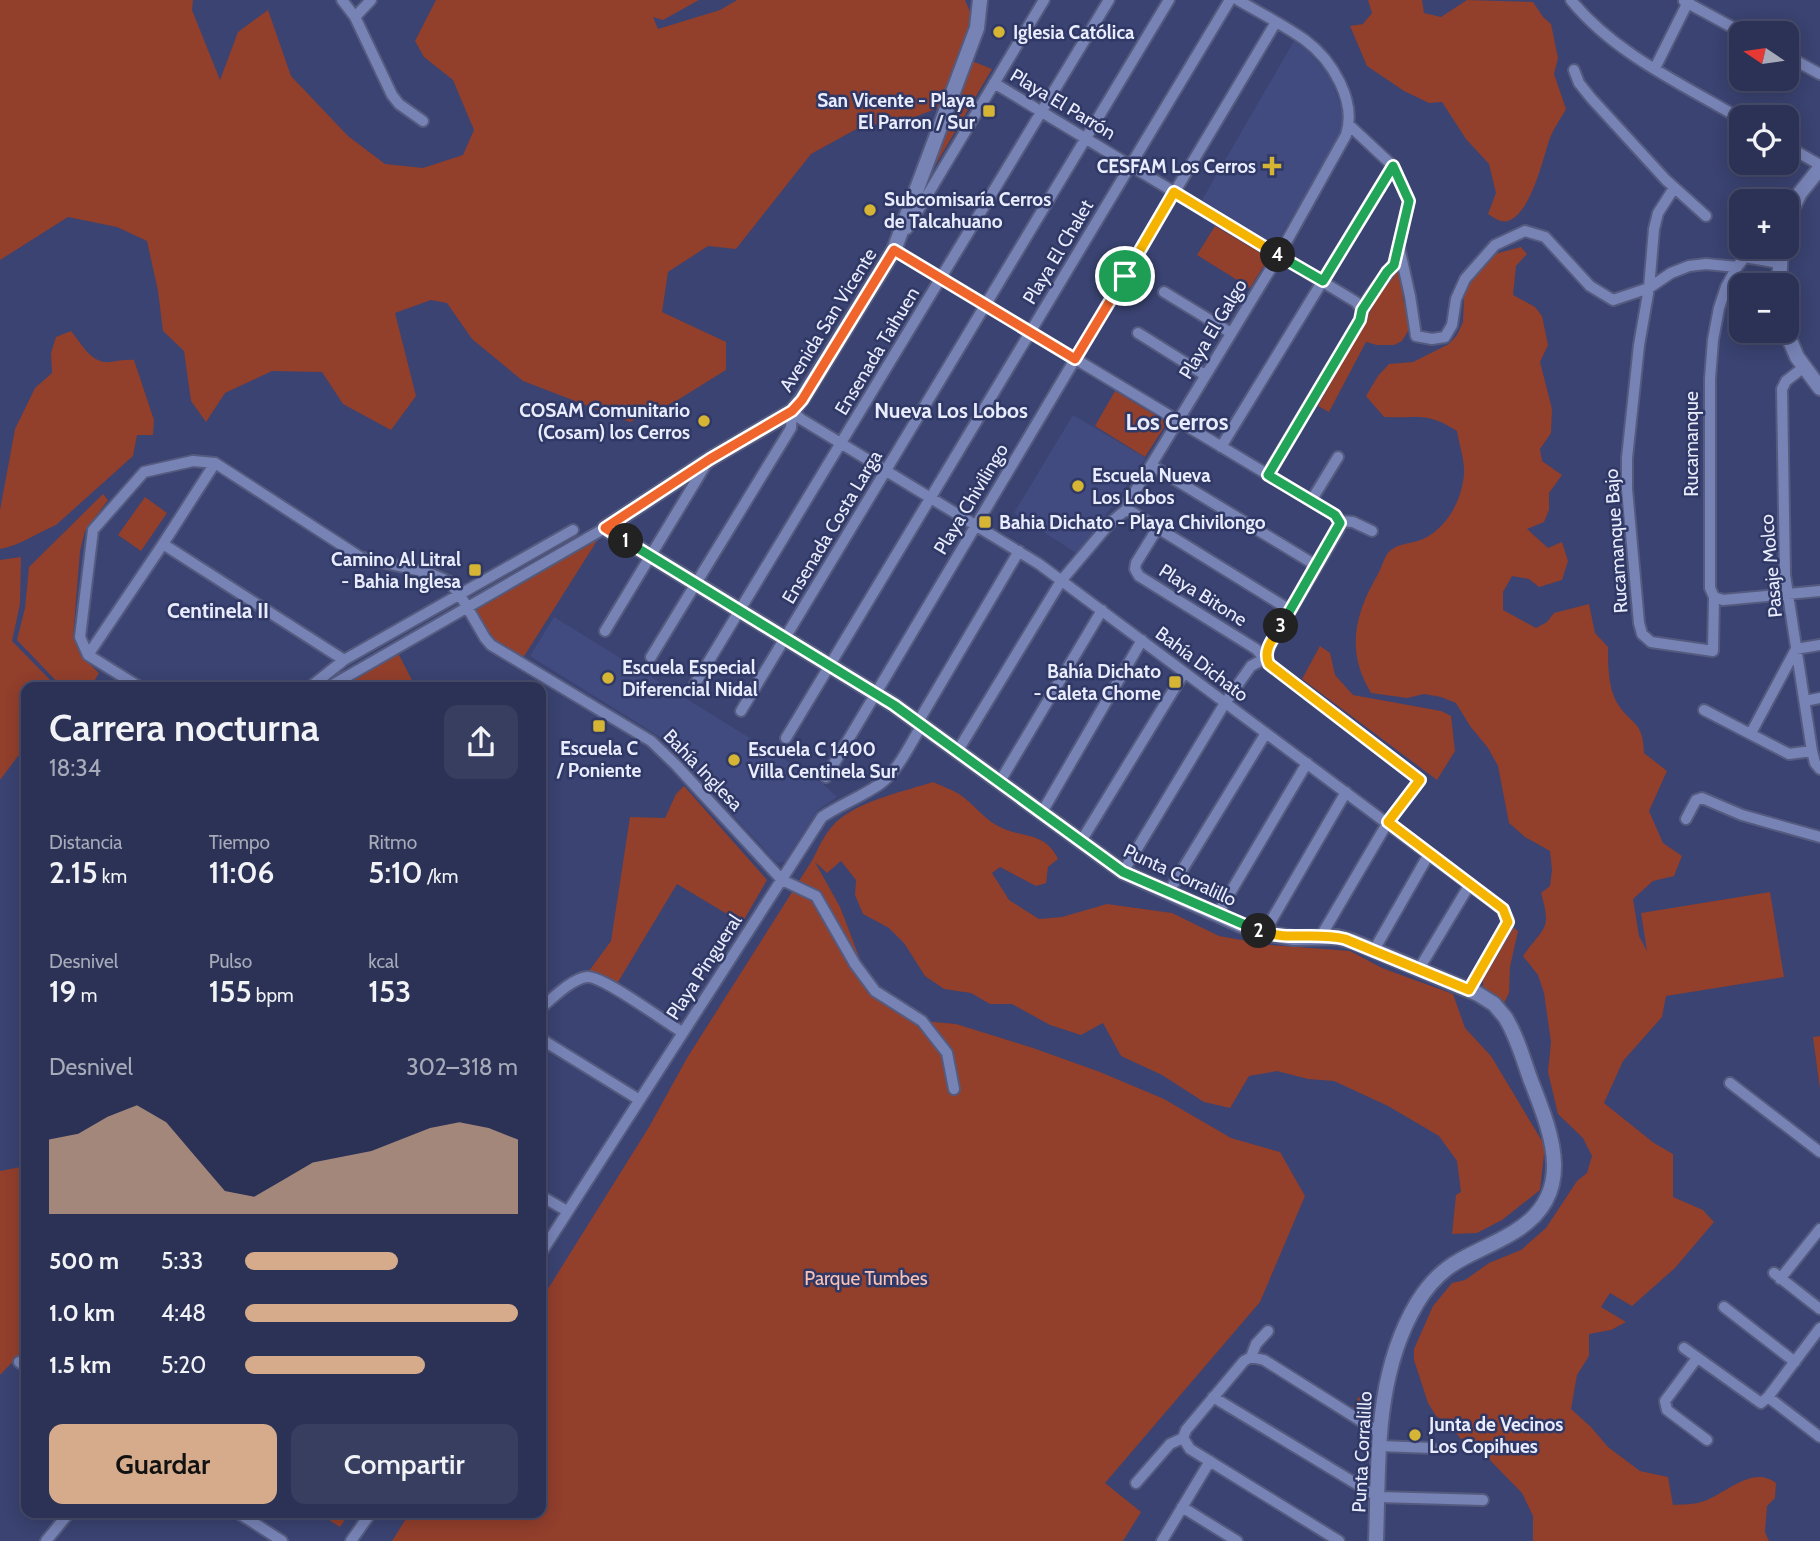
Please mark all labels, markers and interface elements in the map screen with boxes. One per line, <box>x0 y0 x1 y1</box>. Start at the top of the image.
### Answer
place label: Iglesia Católica <box>1013 21 1135 44</box>
north arrow <box>1729 21 1799 91</box>
map controls <box>1729 21 1799 343</box>
marker: Iglesia Católica <box>991 24 1007 40</box>
street label: Playa El Parrón <box>1006 64 1120 144</box>
place label: San Vicente - Playa El Parron / Sur <box>817 89 976 134</box>
marker: San Vicente - Playa El Parron / Sur <box>981 103 997 119</box>
button: locate <box>1729 105 1799 175</box>
place label: CESFAM Los Cerros <box>1097 155 1256 178</box>
marker: CESFAM Los Cerros <box>1262 156 1282 176</box>
place label: Subcomisaría Cerros de Talcahuano <box>884 188 1051 233</box>
button: + <box>1729 189 1799 259</box>
street label: Playa El Chalet <box>1018 195 1098 308</box>
marker: Subcomisaría Cerros de Talcahuano <box>862 202 878 218</box>
pin: 4 <box>1260 238 1296 272</box>
text: 4 <box>1272 243 1283 266</box>
street label: Avenida San Vicente <box>775 244 882 396</box>
pin <box>1095 246 1155 306</box>
icon: arrive <box>1106 257 1144 295</box>
button: − <box>1729 273 1799 343</box>
street label: Playa El Galgo <box>1174 275 1252 383</box>
street label: Ensenada Taihuen <box>830 283 924 419</box>
street label: Rucamanque <box>1680 391 1703 497</box>
district label: Nueva Los Lobos <box>874 398 1028 423</box>
place label: COSAM Comunitario (Cosam) los Cerros <box>519 399 690 444</box>
district label: Los Cerros <box>1126 408 1229 436</box>
marker: COSAM Comunitario (Cosam) los Cerros <box>696 413 712 429</box>
street label: Playa Chivilingo <box>929 439 1013 559</box>
street label: Ensenada Costa Larga <box>777 446 887 608</box>
place label: Escuela Nueva Los Lobos <box>1092 464 1211 509</box>
street label: Rucamanque Bajo <box>1599 468 1633 614</box>
marker: Escuela Nueva Los Lobos <box>1070 478 1086 494</box>
place label: Bahia Dichato - Playa Chivilongo <box>999 511 1266 534</box>
street label: Pasaje Molco <box>1755 513 1787 619</box>
marker: Bahia Dichato - Playa Chivilongo <box>977 514 993 530</box>
pin: 1 <box>608 524 644 558</box>
text: 1 <box>622 529 629 552</box>
place label: Camino Al Litral - Bahia Inglesa <box>331 548 462 593</box>
street label: Playa Bitone <box>1155 559 1251 631</box>
marker: Camino Al Litral - Bahia Inglesa <box>467 562 483 578</box>
district label: Centinela II <box>167 598 269 623</box>
pin: 3 <box>1264 608 1298 644</box>
text: 3 <box>1275 614 1286 637</box>
street label: Bahía Dichato <box>1151 622 1253 706</box>
place label: Escuela Especial Diferencial Nidal <box>622 656 758 701</box>
place label: Bahía Dichato - Caleta Chome <box>1034 660 1161 705</box>
marker: Escuela Especial Diferencial Nidal <box>600 670 616 686</box>
marker: Bahía Dichato - Caleta Chome <box>1167 674 1183 690</box>
text: Carrera nocturna <box>49 704 319 751</box>
button: share <box>444 705 518 779</box>
marker: Escuela C / Poniente <box>591 718 607 734</box>
street label: Bahía Inglesa <box>659 725 747 815</box>
place label: Escuela C / Poniente <box>556 737 641 782</box>
place label: Escuela C 1400 Villa Centinela Sur <box>748 738 898 783</box>
marker: Escuela C 1400 Villa Centinela Sur <box>726 752 742 768</box>
text: 18:34 <box>49 754 101 782</box>
text: Distancia <box>49 831 123 854</box>
text: Tiempo <box>209 831 270 854</box>
text: Ritmo <box>368 831 417 854</box>
street label: Punta Corralillo <box>1120 839 1240 911</box>
text: 2.15 <box>49 854 98 891</box>
text: 11:06 <box>209 854 274 891</box>
text: 5:10 <box>368 854 423 891</box>
text: km <box>98 865 127 888</box>
text: /km <box>423 865 458 888</box>
street label: Playa Pingueral <box>661 910 747 1024</box>
pin: 2 <box>1242 914 1276 948</box>
text: 2 <box>1253 919 1264 942</box>
text: Desnivel <box>49 950 118 973</box>
text: Pulso <box>209 950 252 973</box>
text: kcal <box>368 950 399 973</box>
text: 19 <box>49 973 77 1010</box>
text: 155 <box>209 973 252 1010</box>
text: 153 <box>368 973 411 1010</box>
text: m <box>77 984 97 1007</box>
text: bpm <box>252 984 294 1007</box>
text: Desnivel <box>49 1053 133 1081</box>
text: 302–318 m <box>406 1053 518 1081</box>
text: 500 m <box>49 1247 119 1275</box>
text: 5:33 <box>161 1247 203 1275</box>
park label: Parque Tumbes <box>804 1267 928 1290</box>
text: 1.0 km <box>49 1299 115 1327</box>
text: 4:48 <box>161 1299 206 1327</box>
text: 1.5 km <box>49 1351 111 1379</box>
text: 5:20 <box>161 1351 206 1379</box>
street label: Punta Corralillo <box>1347 1391 1377 1513</box>
place label: Junta de Vecinos Los Copihues <box>1428 1413 1563 1458</box>
button: Guardar <box>49 1424 277 1504</box>
button: Compartir <box>291 1424 518 1504</box>
marker: Junta de Vecinos Los Copihues <box>1407 1427 1423 1443</box>

